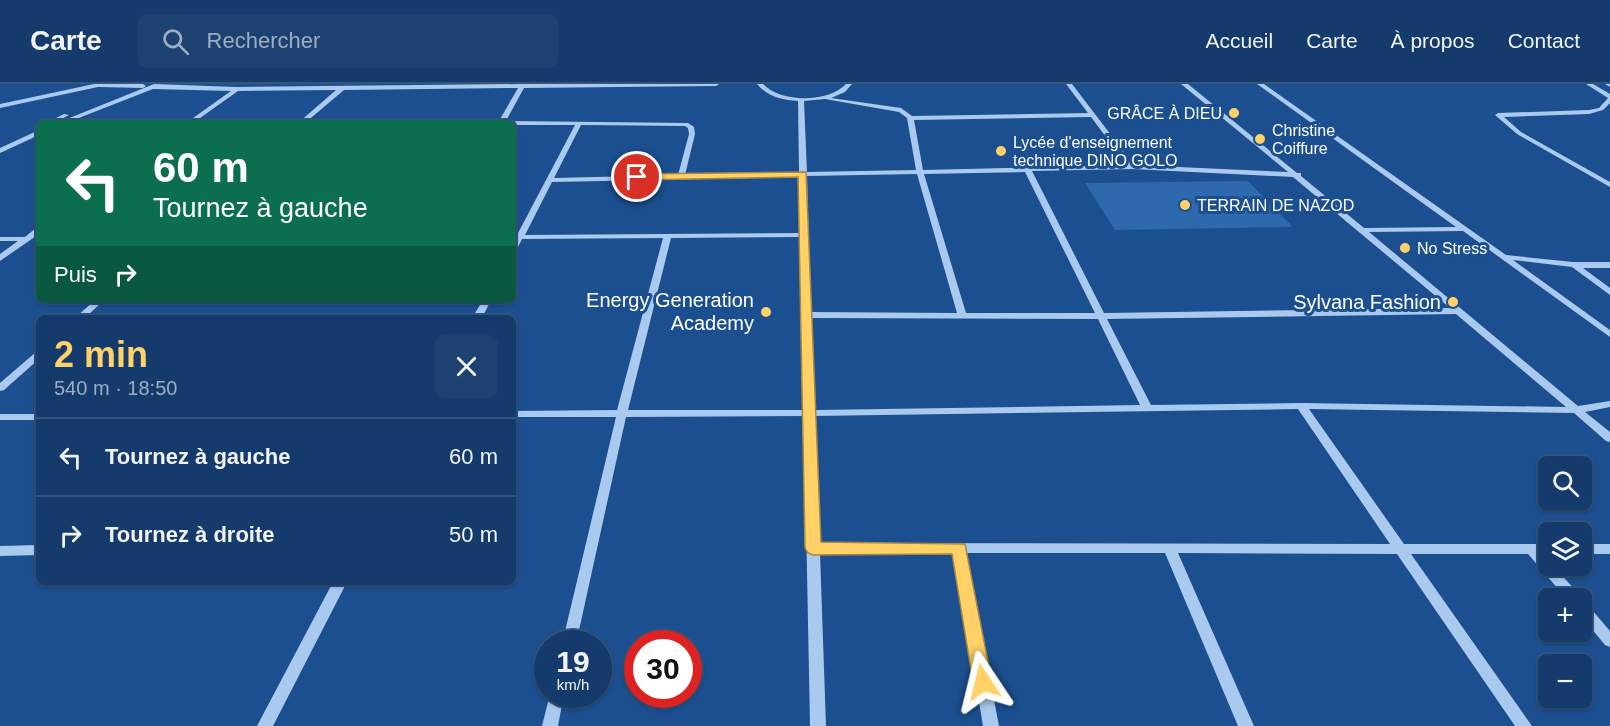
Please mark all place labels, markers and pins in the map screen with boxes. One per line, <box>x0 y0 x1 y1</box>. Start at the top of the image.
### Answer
place label: GRÂCE À DIEU <box>1107 104 1222 122</box>
marker: GRÂCE À DIEU <box>1227 106 1241 120</box>
place label: Christine Coiffure <box>1272 122 1335 157</box>
marker: Christine Coiffure <box>1253 132 1267 146</box>
place label: Lycée d'enseignement technique DINO GOLO <box>1013 134 1178 169</box>
marker: Lycée d'enseignement technique DINO GOLO <box>994 144 1008 158</box>
pin <box>611 151 662 202</box>
place label: TERRAIN DE NAZOD <box>1197 197 1354 214</box>
marker: TERRAIN DE NAZOD <box>1178 198 1192 212</box>
place label: No Stress <box>1417 240 1487 257</box>
marker: No Stress <box>1398 241 1412 255</box>
place label: Energy Generation Academy <box>586 289 754 334</box>
place label: Sylvana Fashion <box>1293 291 1441 313</box>
marker: Sylvana Fashion <box>1446 295 1460 309</box>
marker: Energy Generation Academy <box>759 305 773 319</box>

